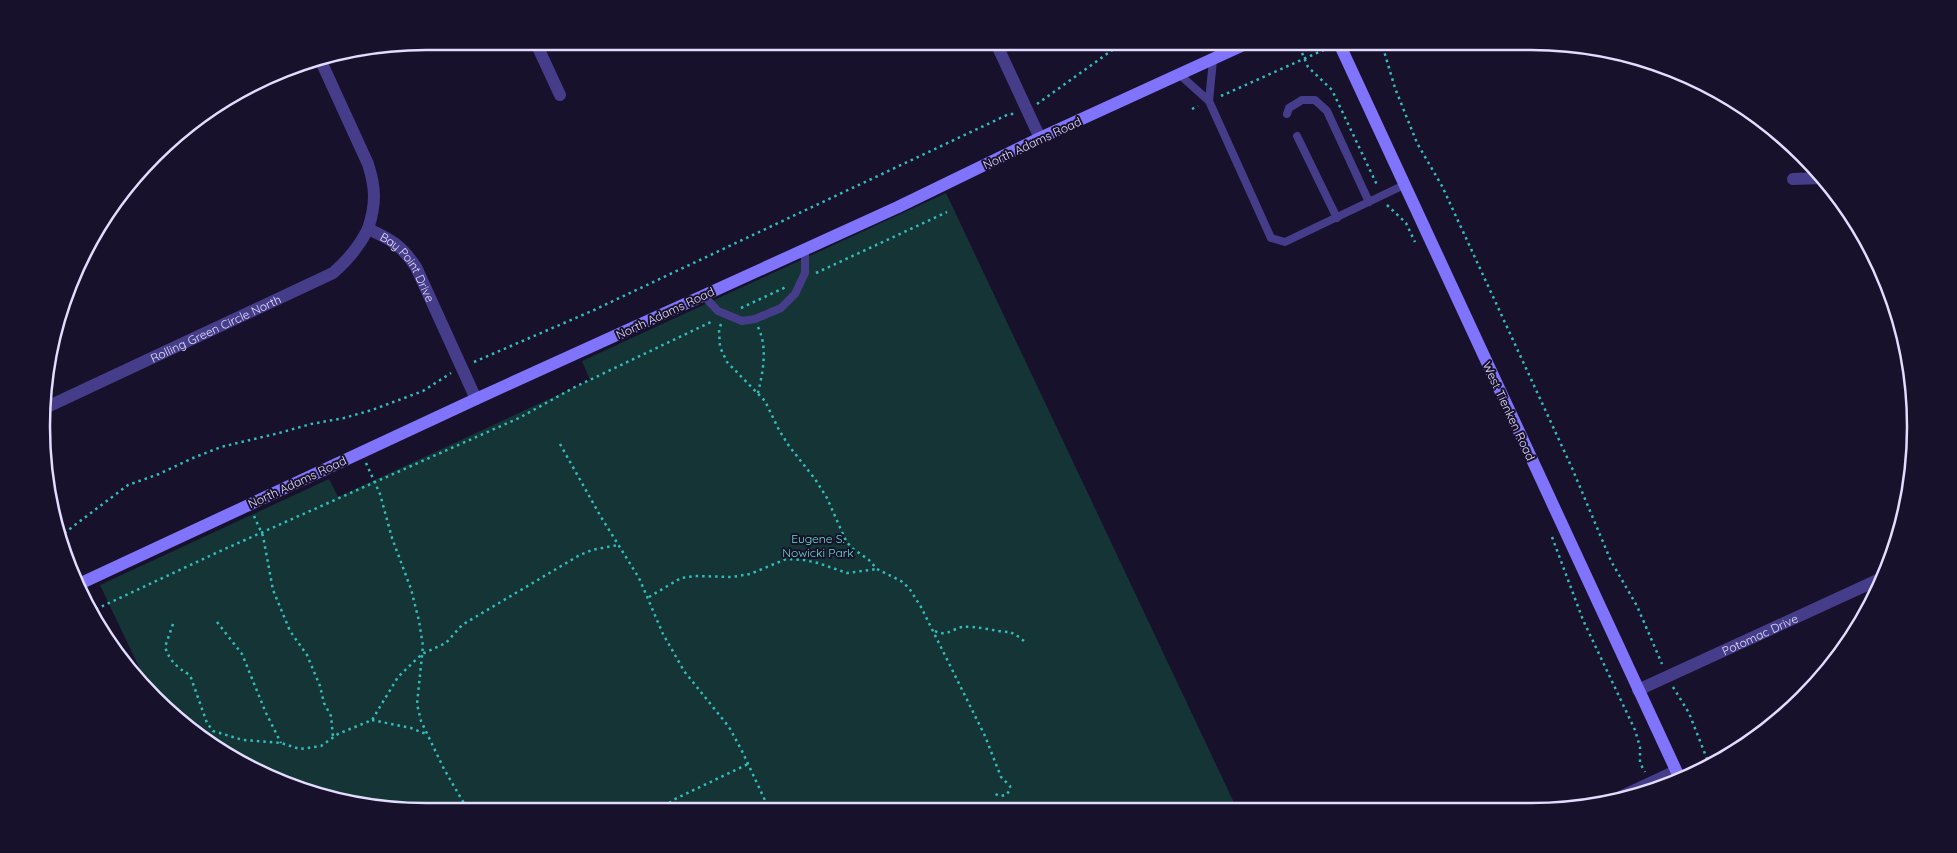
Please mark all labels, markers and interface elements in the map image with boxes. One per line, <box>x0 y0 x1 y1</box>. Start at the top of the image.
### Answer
street label: North Adams Road <box>980 114 1084 172</box>
street label: Bay Point Drive <box>378 229 438 304</box>
street label: North Adams Road <box>613 284 717 342</box>
street label: Rolling Green Circle North <box>148 291 283 365</box>
street label: West Tienken Road <box>1479 359 1539 463</box>
street label: North Adams Road <box>245 453 349 511</box>
park label: Eugene S. Nowicki Park <box>782 531 854 560</box>
street label: Potomac Drive <box>1719 610 1800 658</box>

